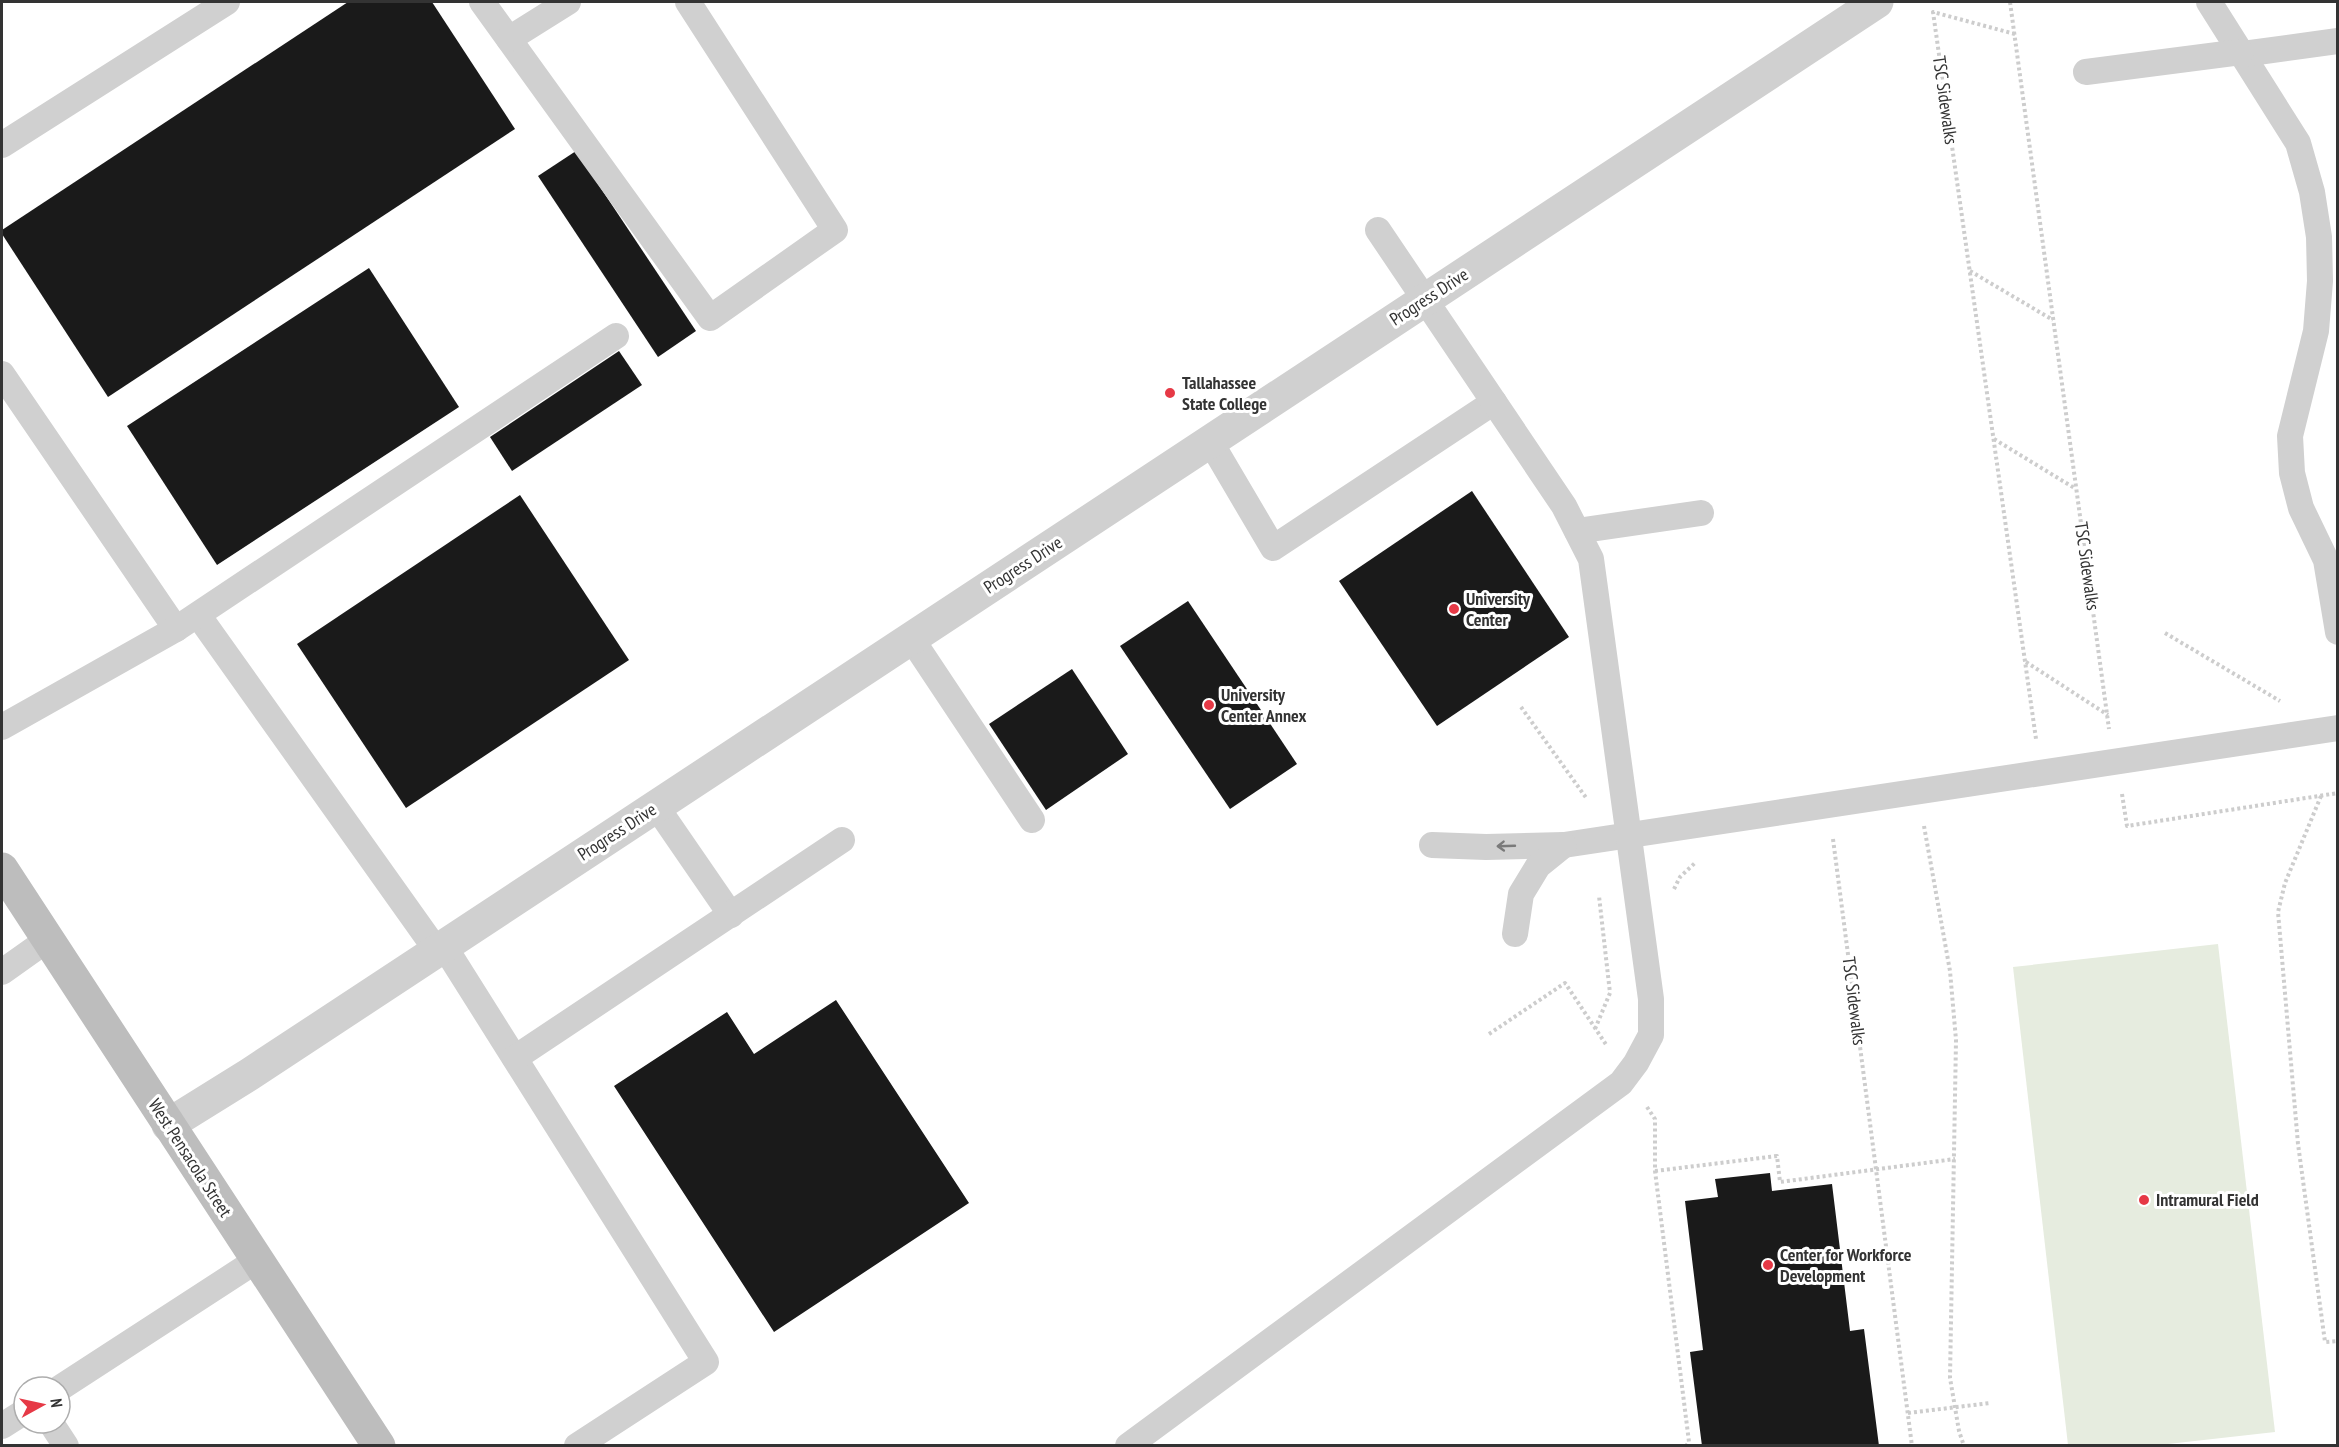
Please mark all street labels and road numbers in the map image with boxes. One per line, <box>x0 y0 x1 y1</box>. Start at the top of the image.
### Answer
street label: TSC Sidewalks <box>1928 54 1963 146</box>
street label: Progress Drive <box>1385 263 1472 331</box>
street label: TSC Sidewalks <box>2070 520 2105 612</box>
street label: Progress Drive <box>979 531 1066 599</box>
street label: Progress Drive <box>573 798 660 866</box>
street label: TSC Sidewalks <box>1838 955 1871 1047</box>
street label: West Pensacola Street <box>144 1094 237 1221</box>

